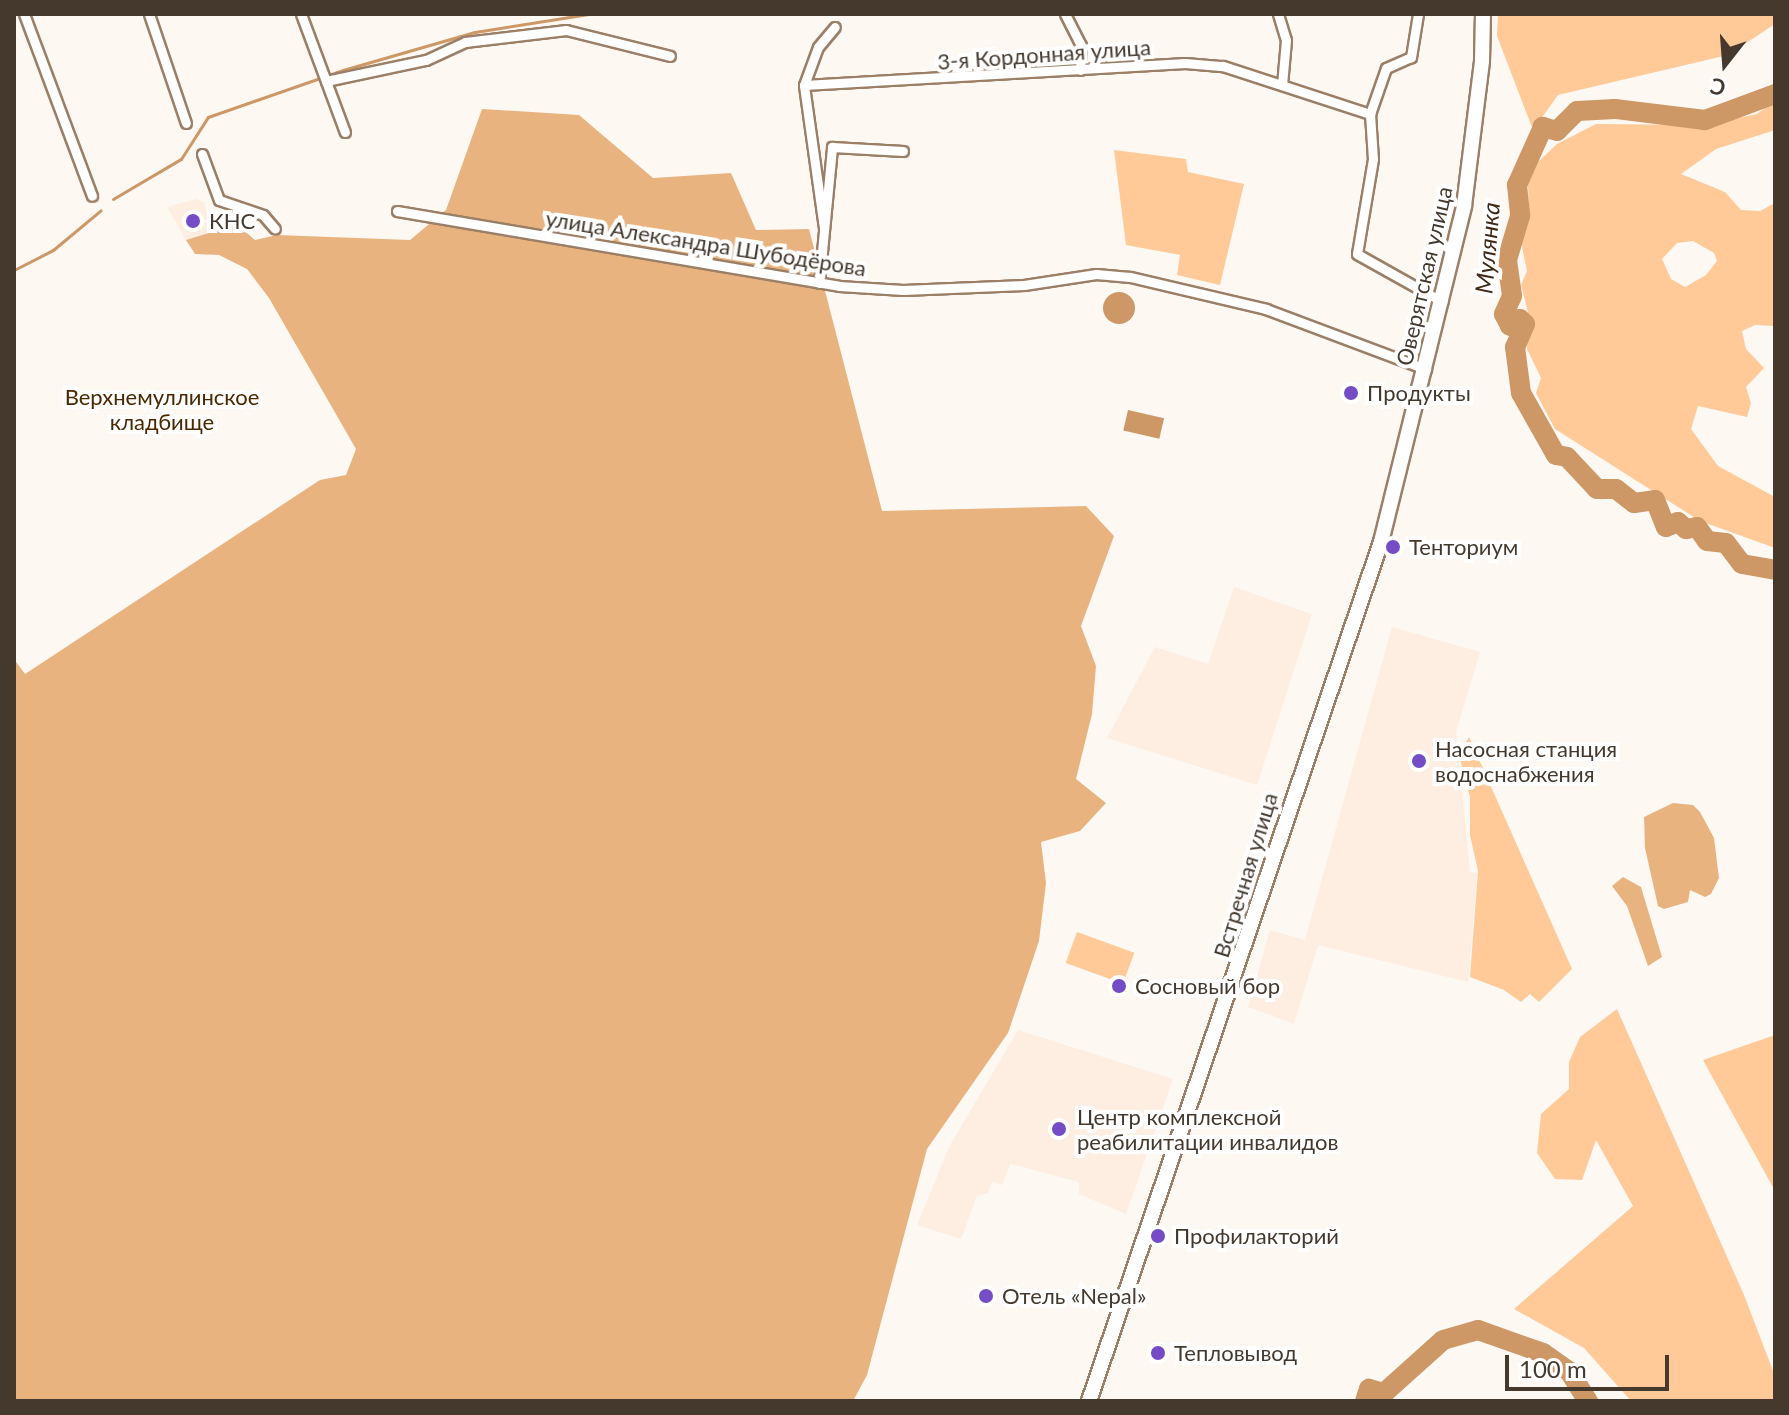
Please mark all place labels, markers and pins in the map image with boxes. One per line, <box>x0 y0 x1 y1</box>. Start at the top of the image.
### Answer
place label: КНС <box>209 208 255 234</box>
marker: КНС <box>184 212 202 230</box>
place label: Пpoдукты <box>1367 380 1471 406</box>
marker: Пpoдукты <box>1342 384 1360 402</box>
place label: Тенториум <box>1409 534 1518 560</box>
marker: Тенториум <box>1384 538 1402 556</box>
place label: Насосная станция водоснабжения <box>1435 735 1617 786</box>
marker: Насосная станция водоснабжения <box>1410 752 1428 770</box>
place label: Сосновый бор <box>1135 973 1280 999</box>
marker: Сосновый бор <box>1110 977 1128 995</box>
place label: Центр комплексной реабилитации инвалидов <box>1077 1103 1338 1154</box>
marker: Центр комплексной реабилитации инвалидов <box>1048 1118 1070 1140</box>
place label: Профилакторий <box>1174 1223 1339 1249</box>
marker: Профилакторий <box>1149 1227 1167 1245</box>
place label: Отель «Nepal» <box>1002 1283 1146 1309</box>
marker: Отель «Nepal» <box>977 1287 995 1305</box>
place label: Тепловывод <box>1174 1340 1297 1366</box>
marker: Тепловывод <box>1149 1344 1167 1362</box>

